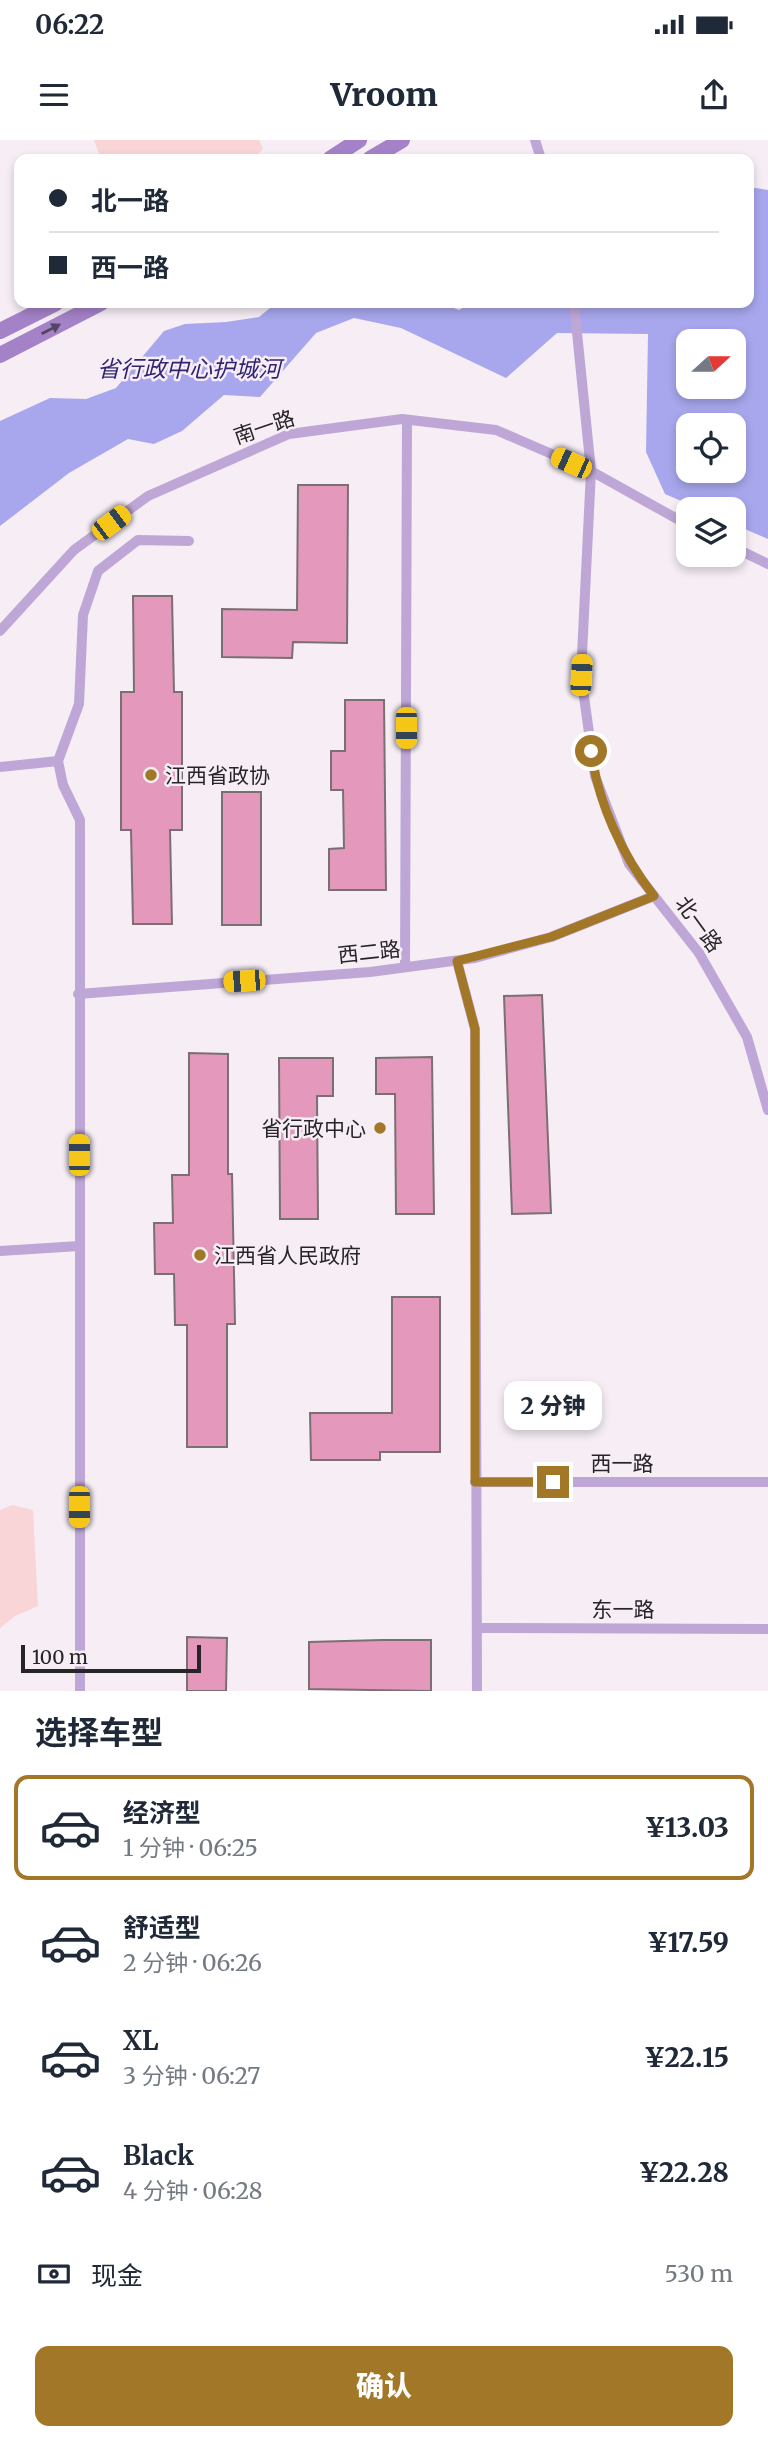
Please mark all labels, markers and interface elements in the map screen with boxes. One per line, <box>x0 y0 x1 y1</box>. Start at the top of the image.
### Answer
text: 06:22 <box>35 8 104 41</box>
text: Vroom <box>331 75 437 115</box>
icon: menu <box>35 76 73 114</box>
icon: share <box>695 76 733 114</box>
text: 北一路 <box>91 184 169 217</box>
text: 西一路 <box>91 251 169 284</box>
one-way arrow <box>41 323 61 335</box>
north arrow <box>676 329 746 399</box>
map controls <box>676 329 746 567</box>
water label: 省行政中心护城河 <box>97 354 285 383</box>
street label: 南一路 <box>230 404 298 450</box>
button: locate <box>676 413 746 483</box>
car <box>548 445 595 481</box>
button: layers <box>676 497 746 567</box>
car <box>88 502 135 544</box>
car <box>570 653 593 697</box>
car <box>396 707 417 749</box>
route start <box>575 735 607 767</box>
place label: 江西省政协 <box>165 762 270 789</box>
marker: 江西省政协 <box>143 767 159 783</box>
street label: 北一路 <box>670 891 728 957</box>
street label: 西二路 <box>336 935 402 969</box>
car <box>223 969 266 993</box>
place label: 省行政中心 <box>261 1115 366 1142</box>
marker: 省行政中心 <box>372 1120 388 1136</box>
car <box>69 1134 90 1176</box>
place label: 江西省人民政府 <box>214 1242 361 1269</box>
marker: 江西省人民政府 <box>192 1247 208 1263</box>
callout: 2 分钟 <box>504 1380 602 1430</box>
text: 2 分钟 <box>521 1391 585 1420</box>
street label: 西一路 <box>591 1450 654 1477</box>
route end <box>537 1466 569 1498</box>
car <box>69 1486 90 1528</box>
street label: 东一路 <box>592 1596 655 1623</box>
scale bar <box>21 1642 201 1674</box>
text: 100 m <box>32 1645 88 1669</box>
text: 选择车型 <box>35 1713 163 1753</box>
icon: car <box>39 1796 102 1859</box>
text: 经济型 <box>123 1796 201 1829</box>
text: ¥13.03 <box>645 1811 729 1844</box>
text: 1 分钟 · 06:25 <box>123 1833 258 1862</box>
icon: car <box>39 1911 102 1974</box>
text: 舒适型 <box>123 1911 201 1944</box>
text: ¥17.59 <box>647 1926 729 1959</box>
text: 2 分钟 · 06:26 <box>123 1948 262 1977</box>
text: XL <box>123 2024 159 2057</box>
icon: car <box>39 2026 102 2089</box>
text: ¥22.15 <box>644 2041 729 2074</box>
text: 3 分钟 · 06:27 <box>123 2061 260 2090</box>
text: Black <box>123 2139 194 2172</box>
icon: car <box>39 2141 102 2204</box>
text: ¥22.28 <box>639 2156 729 2189</box>
text: 4 分钟 · 06:28 <box>123 2176 262 2205</box>
icon: cash <box>35 2255 73 2293</box>
text: 现金 <box>91 2259 143 2292</box>
text: 530 m <box>665 2259 733 2288</box>
button: 确认 <box>35 2346 733 2426</box>

